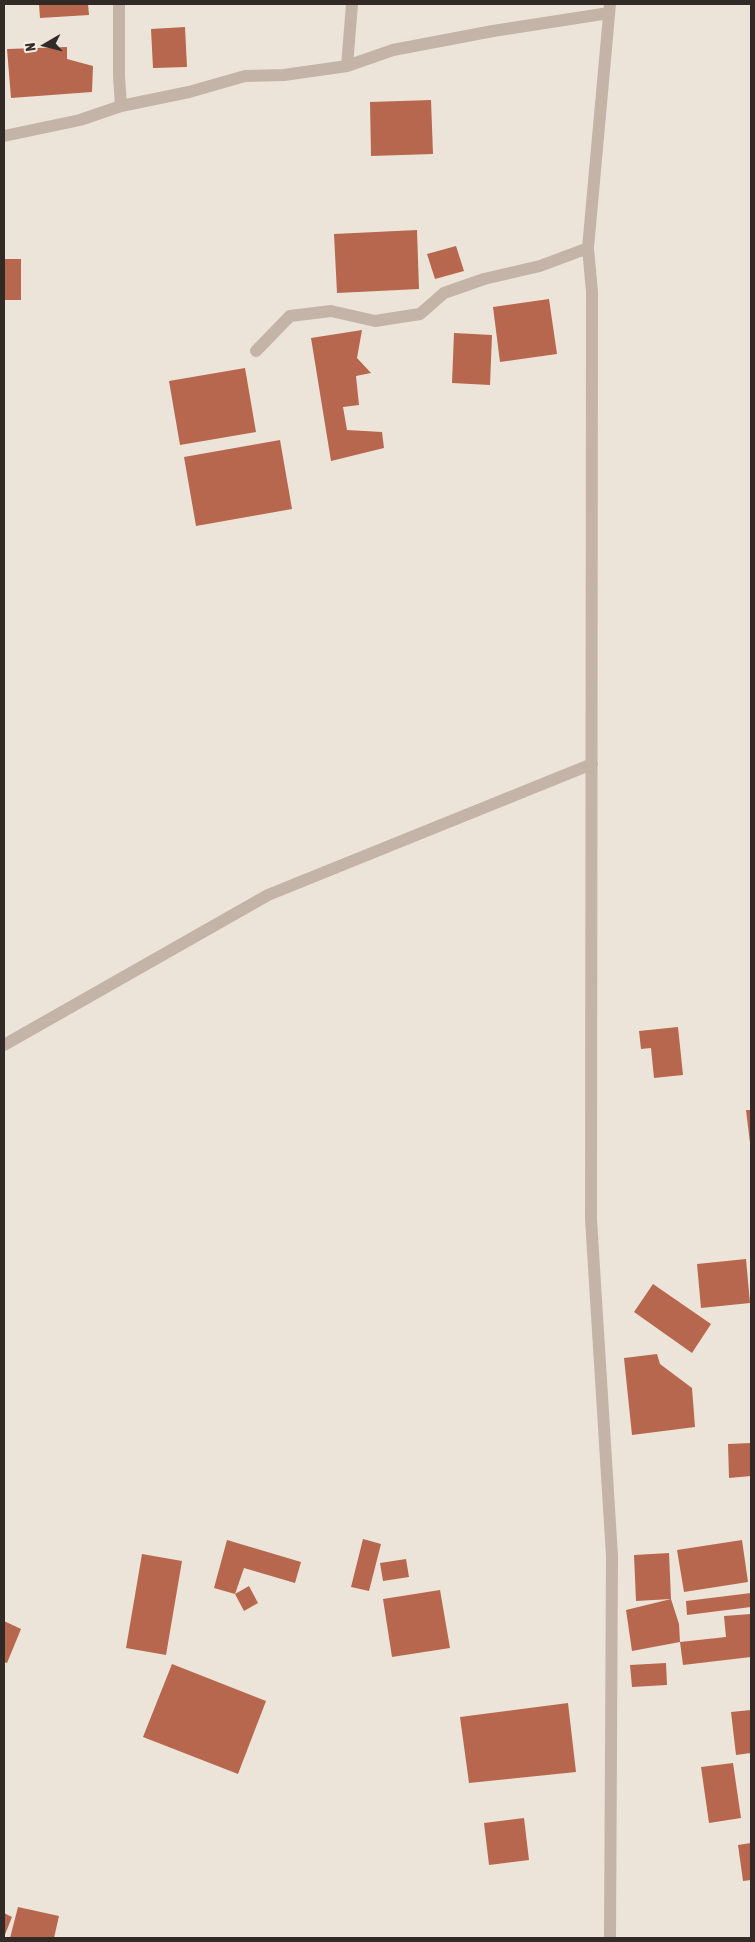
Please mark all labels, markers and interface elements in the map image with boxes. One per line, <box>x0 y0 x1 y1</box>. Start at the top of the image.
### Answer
north arrow <box>20 20 70 70</box>
text: N <box>22 42 39 52</box>

